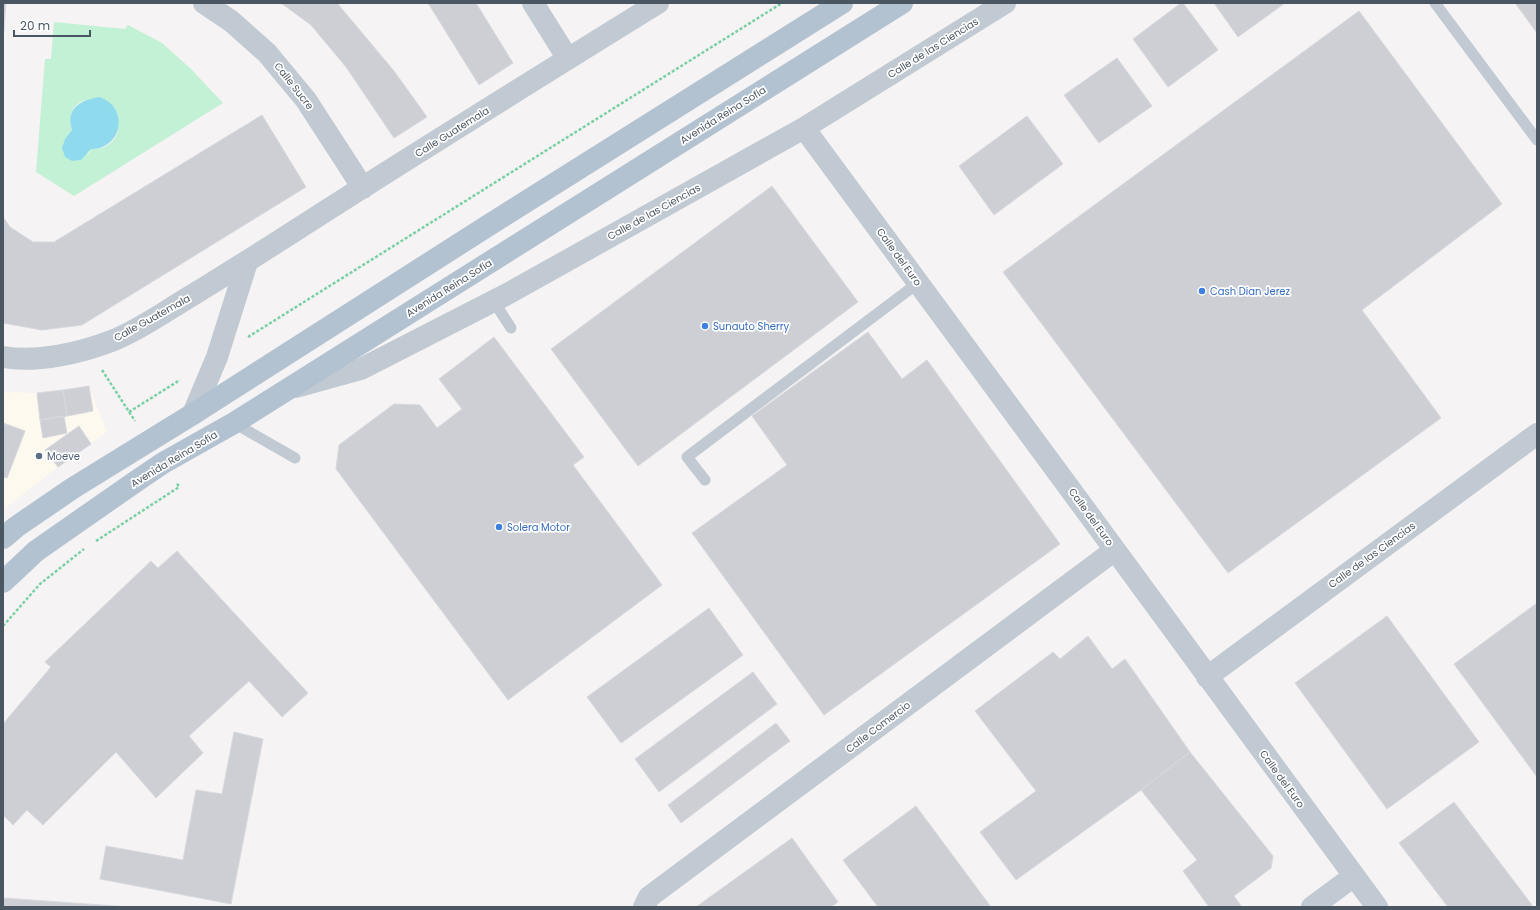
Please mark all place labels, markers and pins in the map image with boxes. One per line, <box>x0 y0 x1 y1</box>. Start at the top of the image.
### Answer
place label: Cash Dian Jerez <box>1210 284 1291 299</box>
marker: Cash Dian Jerez <box>1197 286 1207 296</box>
place label: Sunauto Sherry <box>713 319 789 334</box>
marker: Sunauto Sherry <box>700 321 710 331</box>
place label: Moeve <box>47 449 80 464</box>
marker: Moeve <box>34 451 44 461</box>
place label: Solera Motor <box>507 520 570 535</box>
marker: Solera Motor <box>494 522 504 532</box>

